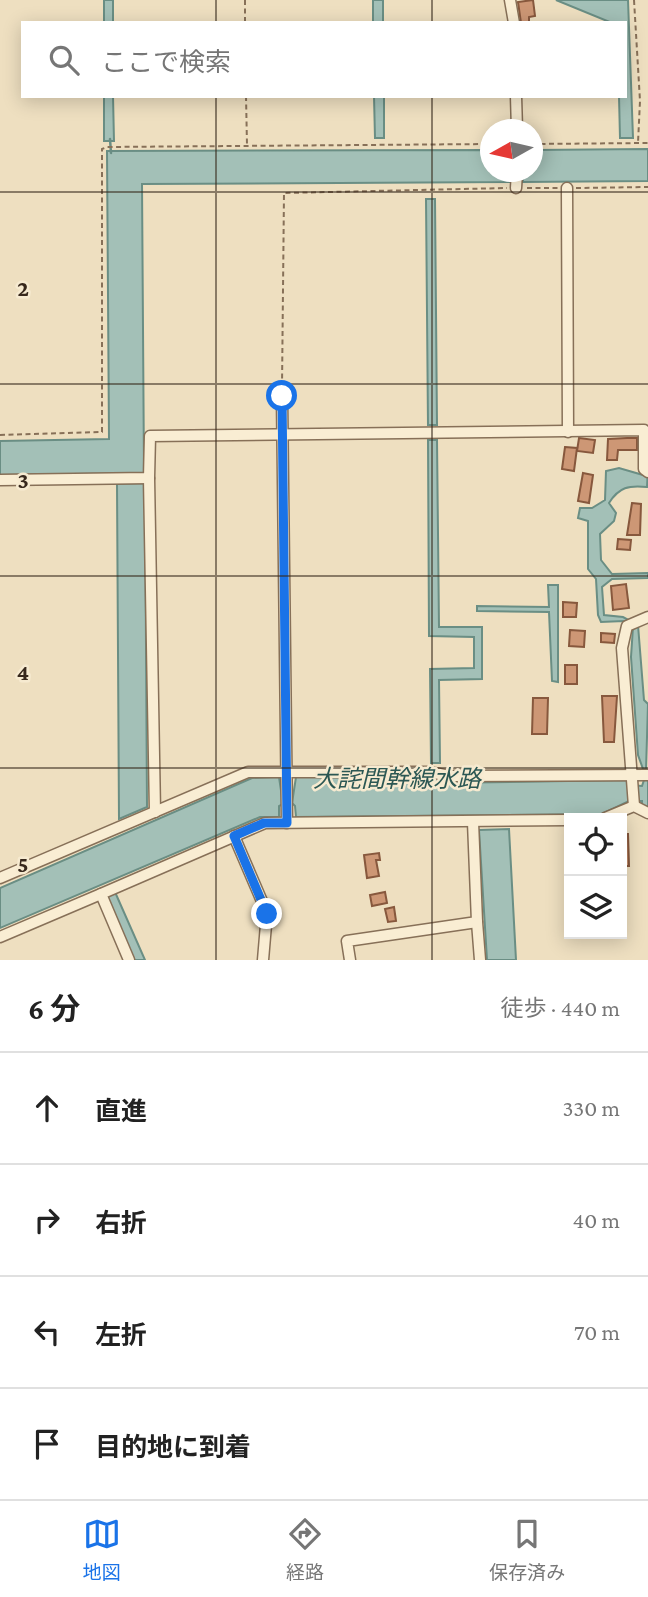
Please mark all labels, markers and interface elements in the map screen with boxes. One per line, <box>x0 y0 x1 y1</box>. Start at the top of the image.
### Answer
search box <box>21 21 627 98</box>
icon: search <box>45 41 83 79</box>
text: ここで検索 <box>101 48 231 77</box>
north arrow <box>480 119 543 182</box>
text: 2 <box>17 275 29 301</box>
route start <box>266 380 297 411</box>
text: 3 <box>17 467 29 493</box>
text: 4 <box>17 659 29 685</box>
water label: 大詫間幹線水路 <box>313 765 483 792</box>
map controls <box>564 813 627 939</box>
button: locate <box>564 813 627 876</box>
text: 5 <box>17 851 29 877</box>
button: layers <box>564 876 627 939</box>
route end <box>251 898 282 929</box>
text: 6 分 <box>28 992 80 1025</box>
text: 徒歩 · 440 m <box>501 995 620 1021</box>
icon: ahead <box>28 1089 66 1127</box>
text: 330 m <box>562 1095 620 1121</box>
text: 直進 <box>95 1097 147 1126</box>
icon: right <box>28 1201 66 1239</box>
text: 40 m <box>572 1207 620 1233</box>
text: 右折 <box>95 1209 147 1238</box>
icon: left <box>28 1313 66 1351</box>
text: 70 m <box>574 1319 620 1345</box>
text: 左折 <box>95 1321 147 1350</box>
icon: arrive <box>28 1425 66 1463</box>
text: 目的地に到着 <box>95 1433 251 1462</box>
tab: 地図 <box>83 1515 121 1584</box>
tab: 経路 <box>286 1515 324 1584</box>
tab: 保存済み <box>489 1515 565 1584</box>

